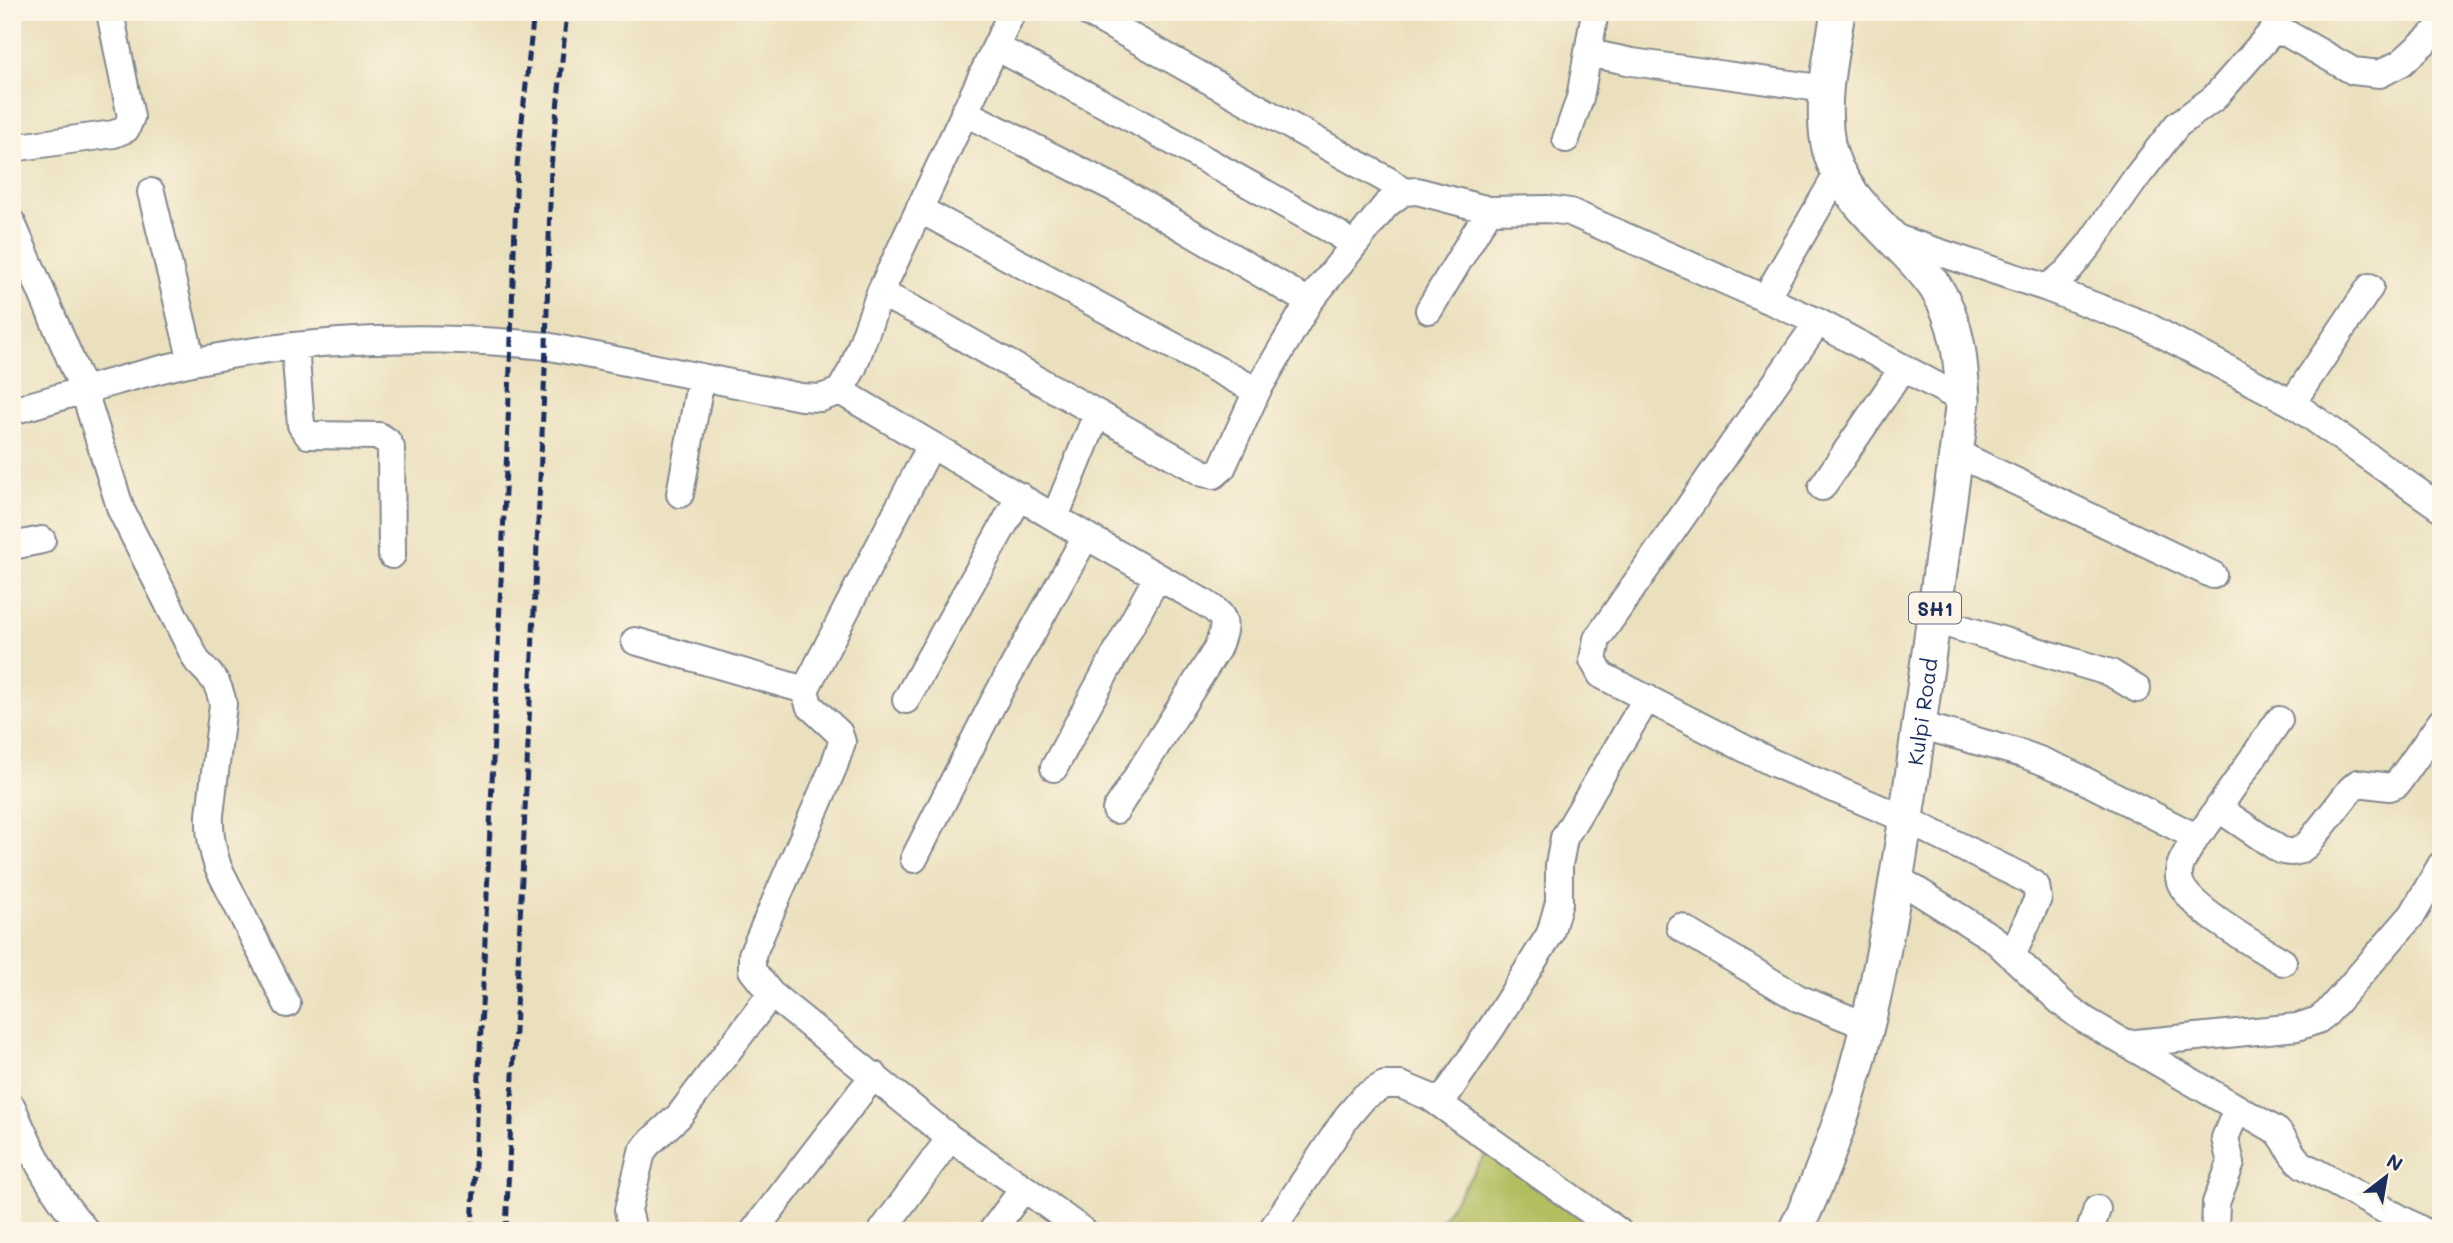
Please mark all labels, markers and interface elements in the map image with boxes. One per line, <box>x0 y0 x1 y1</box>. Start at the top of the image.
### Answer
road number: SH1 <box>1909 593 1961 624</box>
street label: Kulpi Road <box>1900 656 1942 767</box>
north arrow <box>2352 1142 2422 1212</box>
text: N <box>2382 1148 2408 1176</box>

